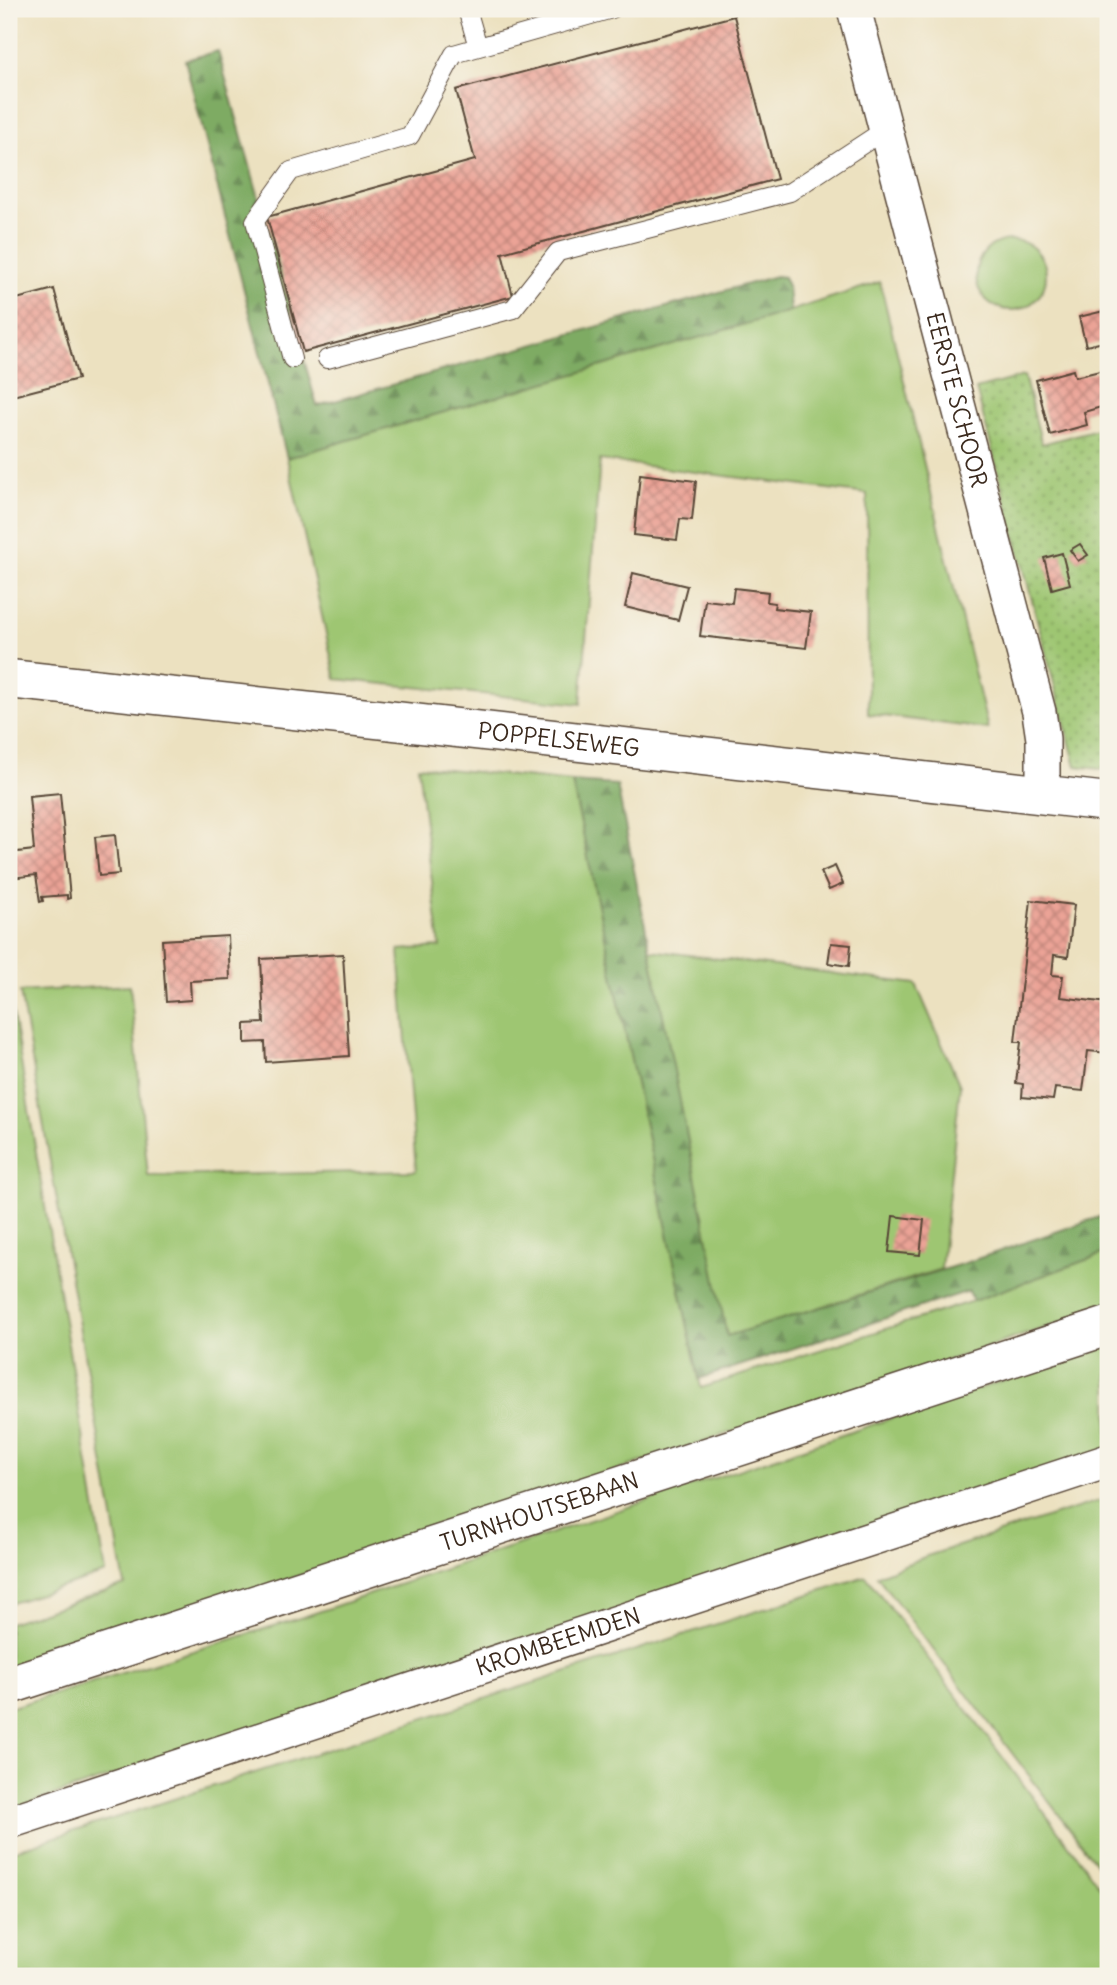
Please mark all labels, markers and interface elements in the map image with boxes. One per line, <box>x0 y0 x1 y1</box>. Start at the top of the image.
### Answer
street label: EERSTE SCHOOR <box>920 309 994 490</box>
street label: POPPELSEWEG <box>476 716 641 763</box>
street label: TURNHOUTSEBAAN <box>436 1465 642 1557</box>
street label: KROMBEEMDEN <box>472 1601 644 1682</box>

